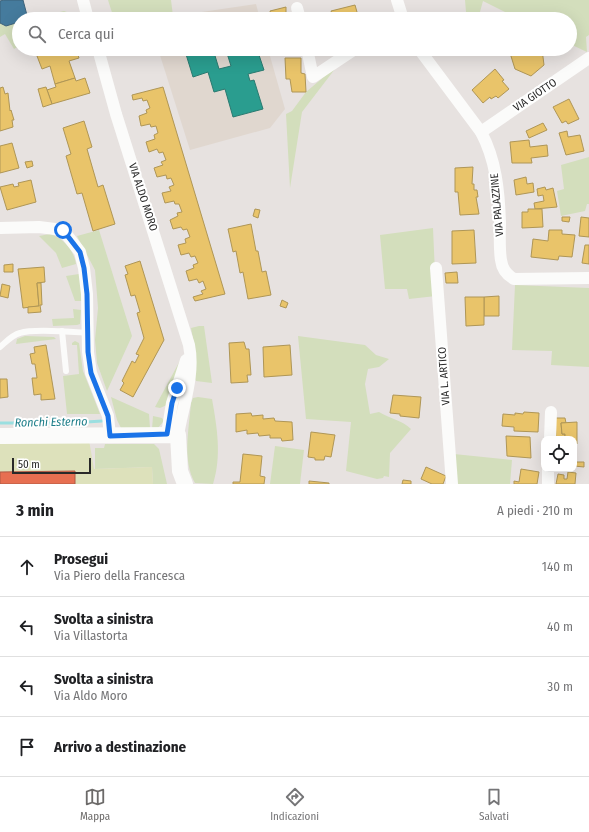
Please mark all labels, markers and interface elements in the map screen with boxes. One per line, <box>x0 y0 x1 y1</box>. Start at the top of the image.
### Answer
search box <box>12 12 577 56</box>
icon: search <box>26 23 48 45</box>
text: Cerca qui <box>58 25 114 43</box>
street label: VIA GIOTTO <box>511 76 559 114</box>
street label: VIA ALDO MORO <box>126 161 160 233</box>
street label: VIA PALAZZINE <box>488 173 506 237</box>
route start <box>54 221 72 239</box>
street label: VIA L. ARTICO <box>435 346 453 406</box>
route end <box>168 379 186 397</box>
water label: Ronchi Esterno <box>14 414 88 430</box>
map controls <box>541 436 577 472</box>
button: locate <box>541 436 577 472</box>
scale bar <box>12 456 91 475</box>
text: 50 m <box>18 458 40 471</box>
text: 3 min <box>16 500 54 521</box>
text: A piedi · 210 m <box>497 503 573 518</box>
text: Prosegui <box>54 550 108 568</box>
icon: ahead <box>16 556 38 578</box>
text: 140 m <box>542 559 573 574</box>
text: Via Piero della Francesca <box>54 568 185 583</box>
text: Svolta a sinistra <box>54 610 154 628</box>
icon: left <box>16 616 38 638</box>
text: 40 m <box>547 619 573 634</box>
text: Via Villastorta <box>54 628 128 643</box>
text: Svolta a sinistra <box>54 670 154 688</box>
icon: left <box>16 676 38 698</box>
text: 30 m <box>547 679 573 694</box>
text: Via Aldo Moro <box>54 688 127 703</box>
icon: arrive <box>16 736 38 758</box>
text: Arrivo a destinazione <box>54 738 186 756</box>
tab: Mappa <box>80 786 110 823</box>
tab: Indicazioni <box>270 786 319 823</box>
tab: Salvati <box>479 786 509 823</box>

